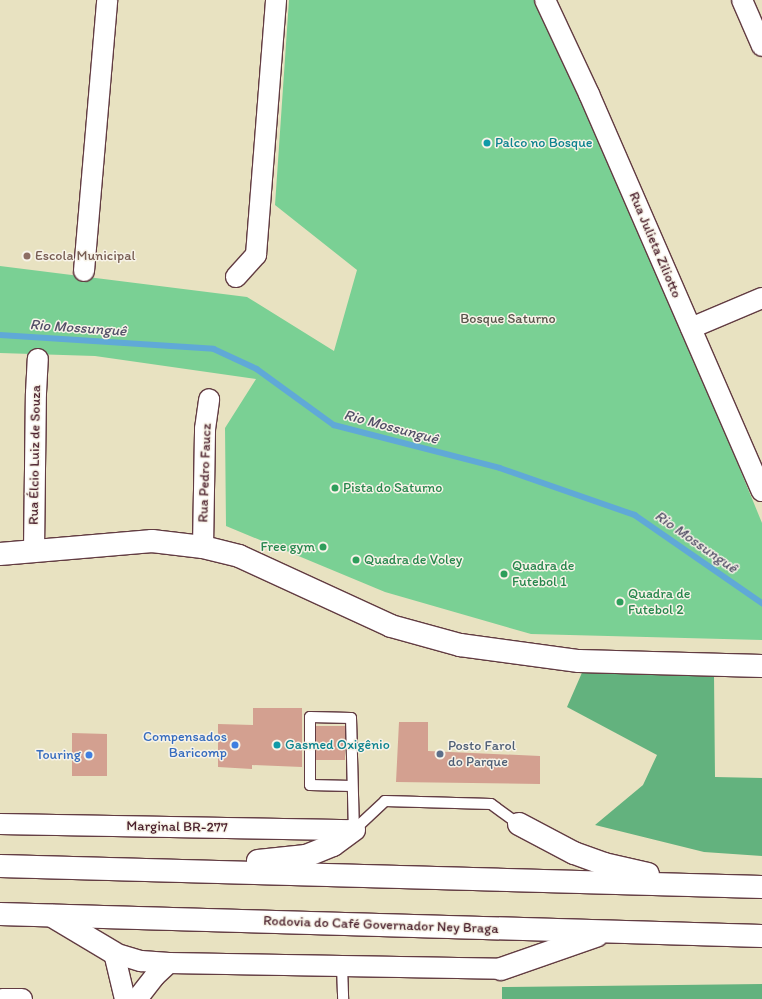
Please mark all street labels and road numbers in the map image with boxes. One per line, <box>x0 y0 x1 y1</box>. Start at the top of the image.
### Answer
street label: Rua Julieta Ziliotto <box>625 189 685 301</box>
street label: Rua Élcio Luiz de Souza <box>25 385 45 525</box>
street label: Rua Pedro Faucz <box>195 424 215 522</box>
street label: Marginal BR-277 <box>126 818 228 836</box>
street label: Rodovia do Café Governador Ney Braga <box>263 912 499 938</box>

